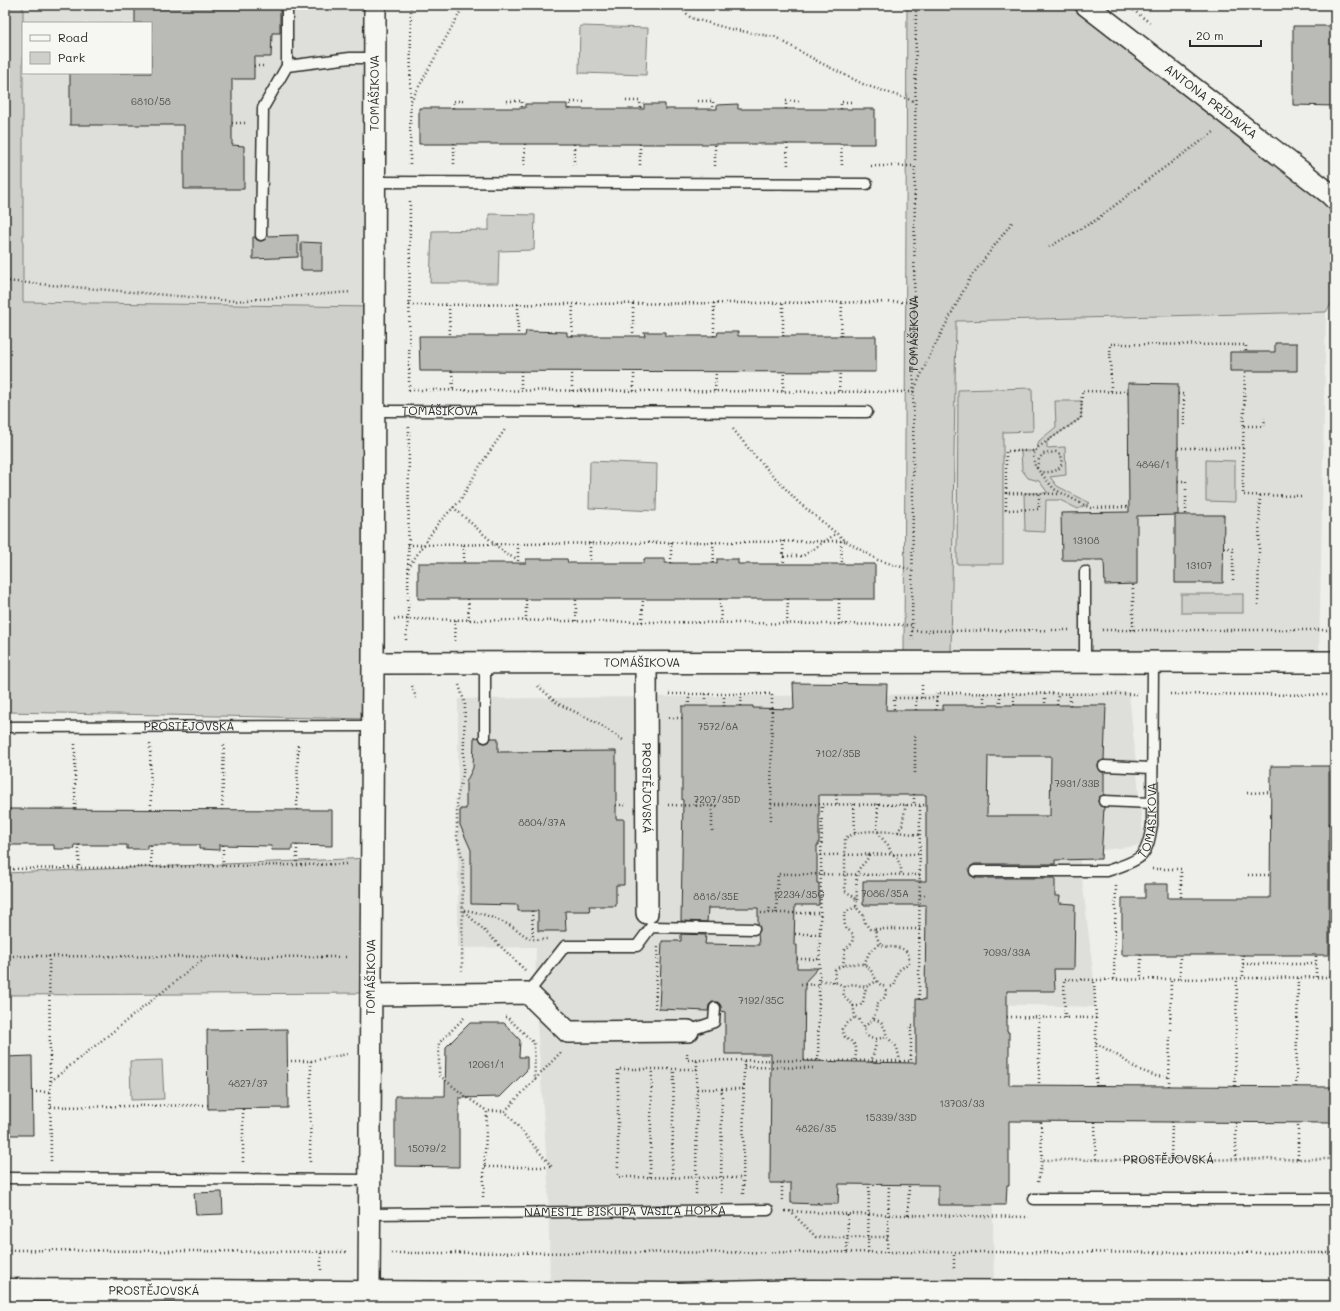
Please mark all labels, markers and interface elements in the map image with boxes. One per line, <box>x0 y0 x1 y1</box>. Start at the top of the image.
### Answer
legend <box>22 22 152 74</box>
scale bar <box>1190 22 1261 48</box>
text: 20 m <box>1196 27 1224 43</box>
text: Road <box>58 29 88 45</box>
text: Park <box>58 49 85 65</box>
street label: TOMÁŠIKOVA <box>366 55 382 131</box>
street label: ANTONA PRÍDAVKA <box>1162 60 1261 142</box>
house number: 6810/58 <box>131 94 171 108</box>
street label: TOMÁŠIKOVA <box>905 296 921 372</box>
street label: TOMÁŠIKOVA <box>402 402 478 418</box>
house number: 4846/1 <box>1136 457 1170 471</box>
house number: 13108 <box>1072 533 1100 547</box>
house number: 13107 <box>1186 558 1213 572</box>
street label: TOMÁŠIKOVA <box>604 654 680 670</box>
street label: PROSTĚJOVSKÁ <box>143 717 235 734</box>
house number: 7572/8A <box>698 719 738 733</box>
street label: PROSTĚJOVSKÁ <box>639 742 656 834</box>
house number: 7102/35B <box>816 746 860 760</box>
house number: 7931/33B <box>1055 776 1099 790</box>
street label: TOMÁŠIKOVA <box>1134 782 1159 861</box>
house number: 7207/35D <box>694 792 740 806</box>
house number: 8804/37A <box>518 815 566 829</box>
house number: 7086/35A <box>861 886 909 900</box>
house number: 12234/35G <box>773 887 825 901</box>
house number: 8818/35E <box>693 889 739 903</box>
street label: TOMÁŠIKOVA <box>362 939 378 1015</box>
house number: 7093/33A <box>983 945 1031 959</box>
house number: 7192/35C <box>738 993 784 1007</box>
house number: 12061/1 <box>468 1057 504 1071</box>
house number: 4827/37 <box>228 1076 268 1090</box>
house number: 13703/33 <box>940 1096 985 1110</box>
house number: 15339/33D <box>865 1110 917 1124</box>
house number: 4826/35 <box>796 1121 836 1135</box>
house number: 15079/2 <box>408 1141 446 1155</box>
street label: PROSTĚJOVSKÁ <box>1123 1150 1214 1167</box>
street label: NÁMESTIE BISKUPA VASIĽA HOPKA <box>524 1201 726 1219</box>
street label: PROSTĚJOVSKÁ <box>108 1282 200 1298</box>

